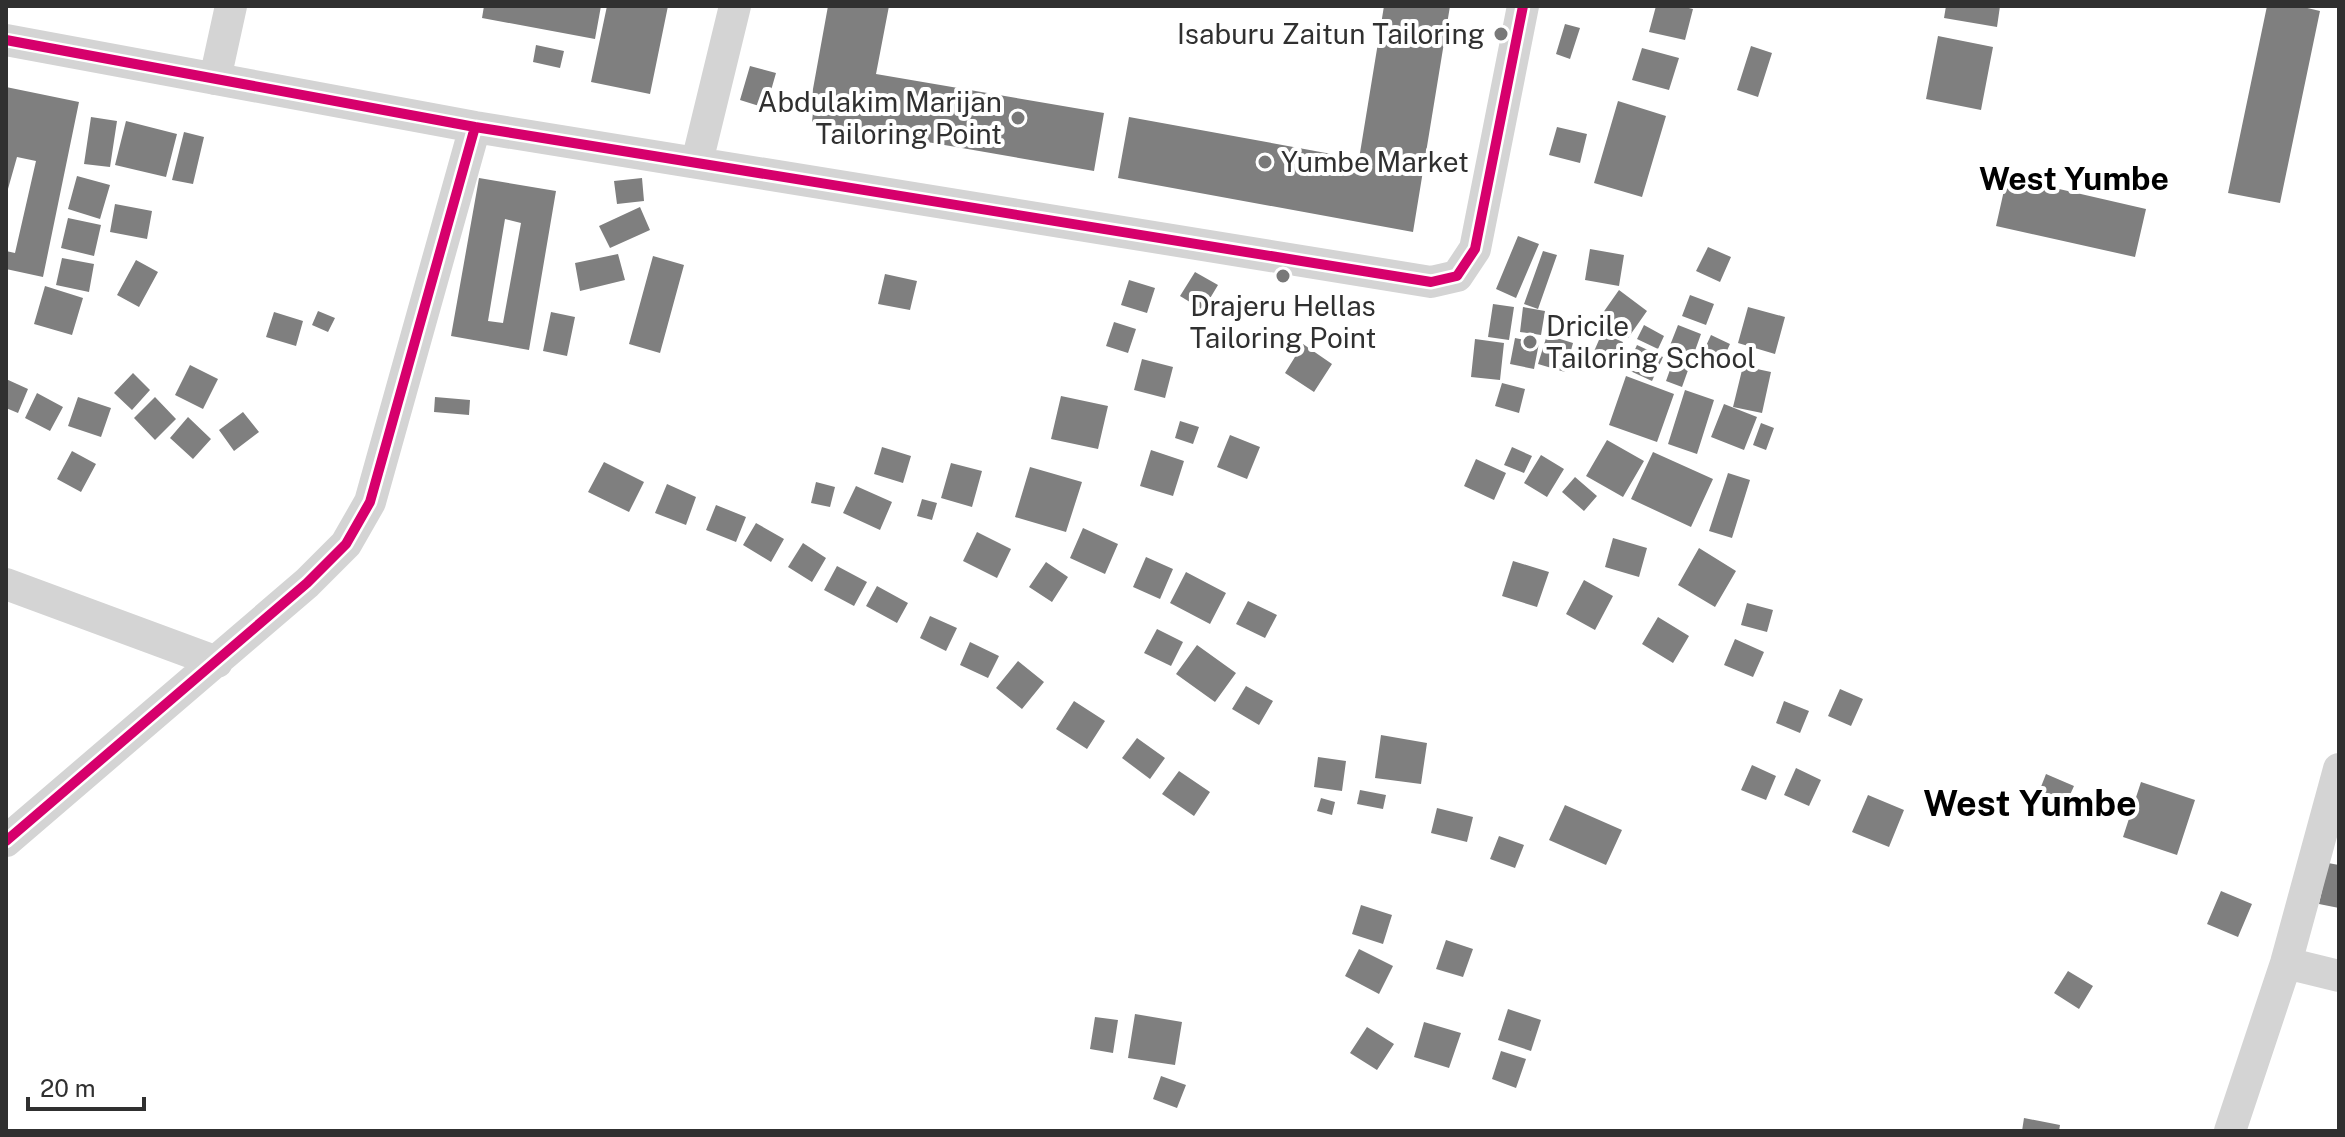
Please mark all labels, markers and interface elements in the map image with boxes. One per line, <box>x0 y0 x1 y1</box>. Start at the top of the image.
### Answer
place label: Isaburu Zaitun Tailoring <box>1177 17 1485 50</box>
marker: Isaburu Zaitun Tailoring <box>1492 25 1510 43</box>
place label: Abdulakim Marijan Tailoring Point <box>758 85 1002 150</box>
marker: Abdulakim Marijan Tailoring Point <box>1009 109 1027 127</box>
place label: Yumbe Market <box>1281 145 1469 178</box>
marker: Yumbe Market <box>1256 153 1274 171</box>
district label: West Yumbe <box>1979 160 2169 197</box>
marker: Drajeru Hellas Tailoring Point <box>1274 267 1292 285</box>
place label: Drajeru Hellas Tailoring Point <box>1190 289 1376 354</box>
place label: Dricile Tailoring School <box>1546 309 1756 374</box>
marker: Dricile Tailoring School <box>1521 333 1539 351</box>
district label: West Yumbe <box>1923 782 2137 824</box>
scale bar <box>28 1061 144 1111</box>
text: 20 m <box>40 1074 96 1102</box>

